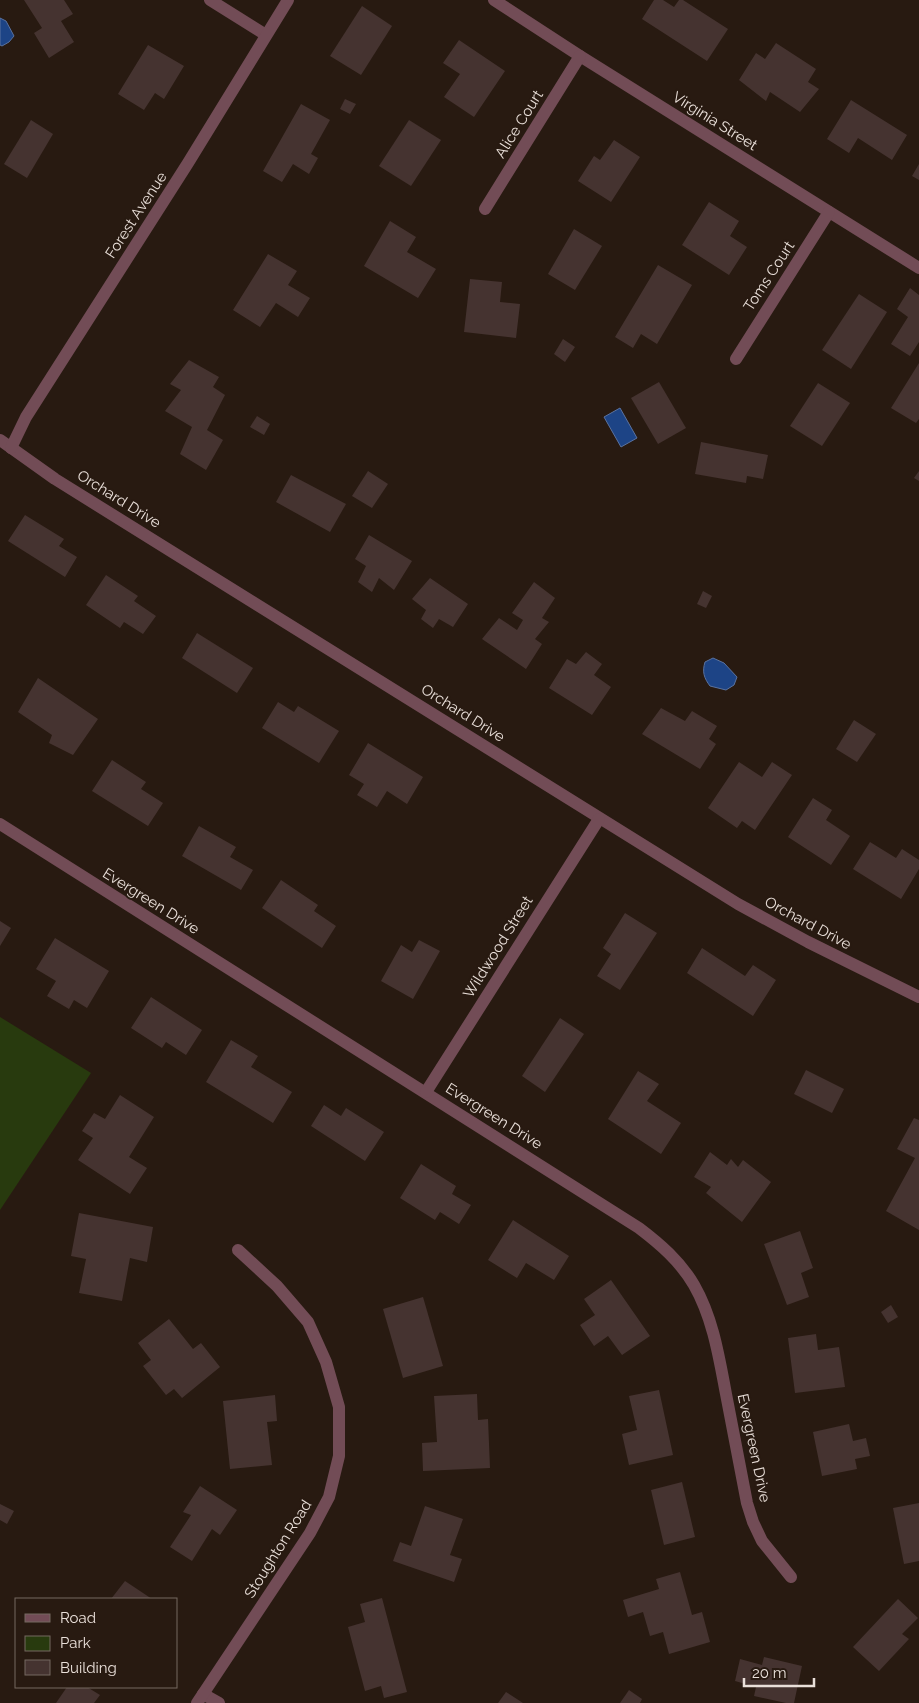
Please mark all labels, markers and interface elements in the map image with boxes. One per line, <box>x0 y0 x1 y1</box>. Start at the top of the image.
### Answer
street label: Alice Court <box>491 87 547 161</box>
street label: Virginia Street <box>669 88 761 154</box>
street label: Forest Avenue <box>101 168 171 262</box>
street label: Toms Court <box>740 238 798 314</box>
street label: Orchard Drive <box>74 466 164 532</box>
street label: Orchard Drive <box>418 680 508 746</box>
street label: Evergreen Drive <box>99 864 203 938</box>
street label: Wildwood Street <box>459 893 537 1001</box>
street label: Orchard Drive <box>762 893 855 953</box>
street label: Evergreen Drive <box>442 1079 546 1153</box>
street label: Evergreen Drive <box>734 1392 774 1504</box>
street label: Stoughton Road <box>241 1497 315 1601</box>
legend <box>15 1598 178 1688</box>
text: Road <box>60 1609 96 1627</box>
text: Park <box>60 1634 91 1652</box>
scale bar <box>744 1656 814 1688</box>
text: Building <box>60 1659 117 1677</box>
text: 20 m <box>752 1664 787 1682</box>

